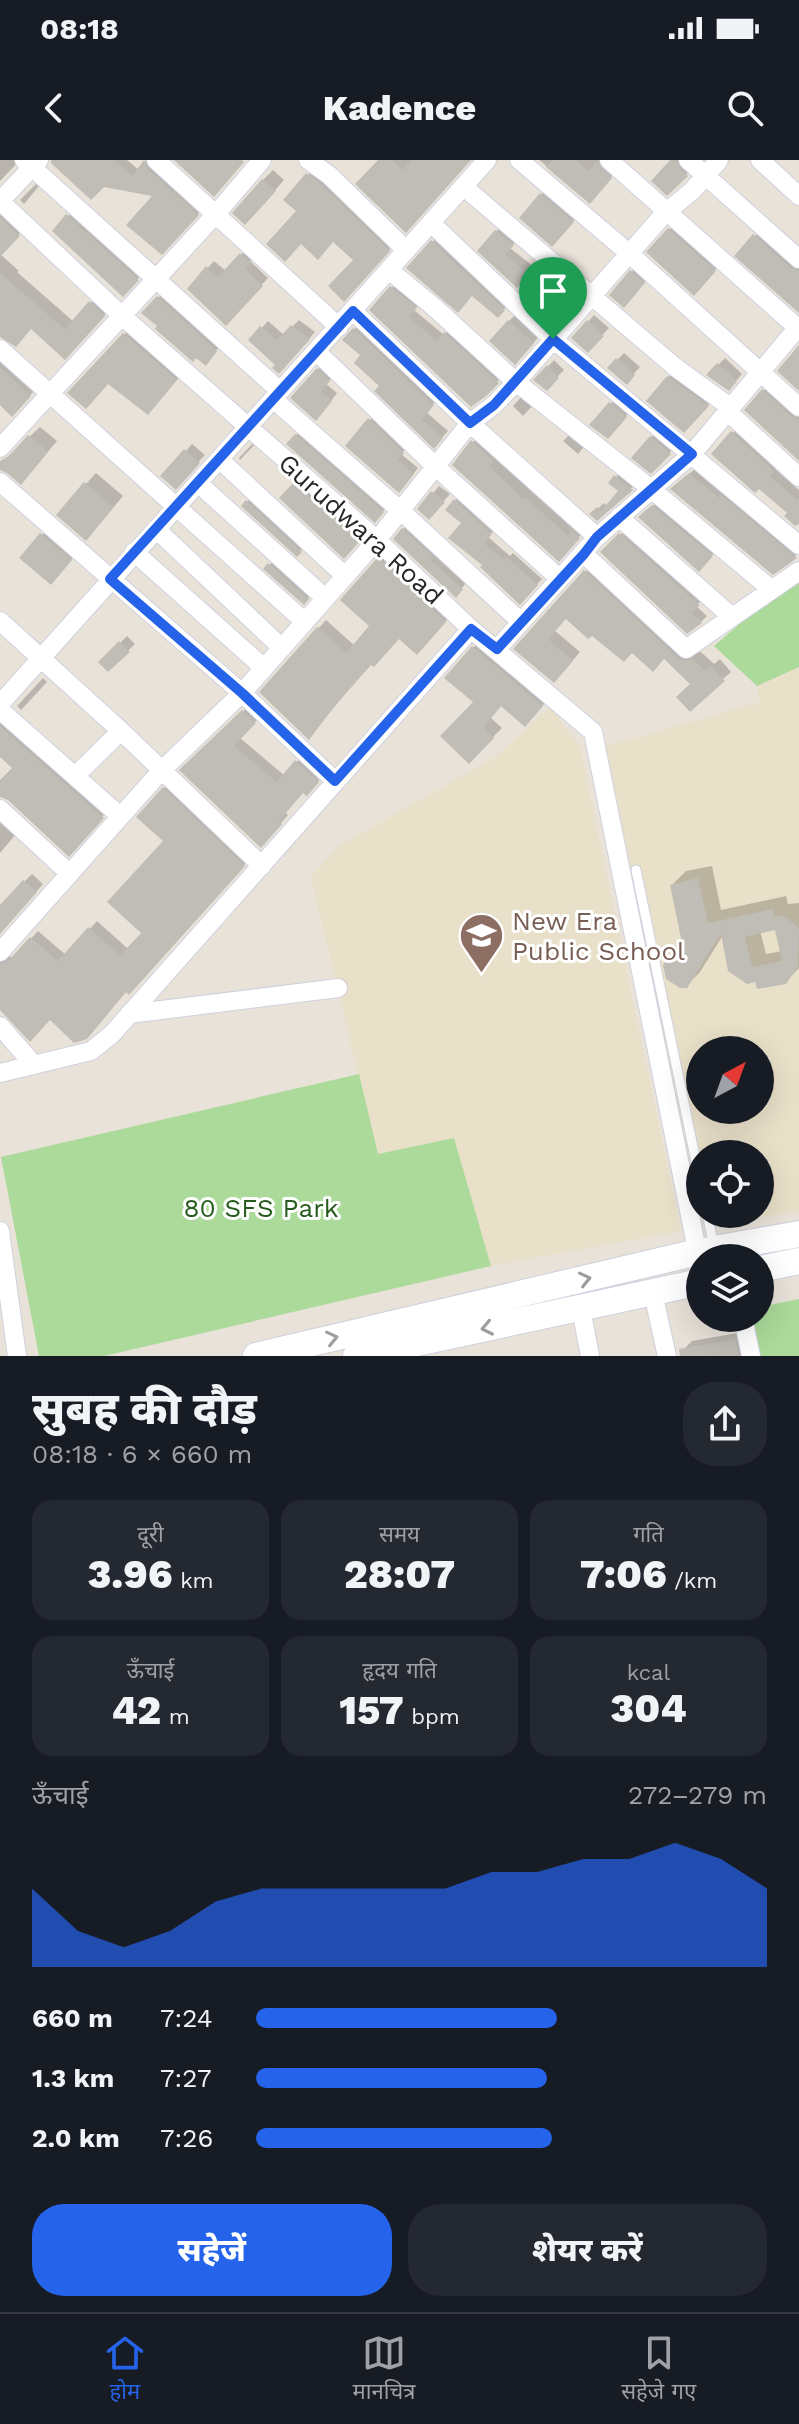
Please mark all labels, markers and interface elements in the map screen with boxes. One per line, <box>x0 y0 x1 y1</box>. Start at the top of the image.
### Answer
text: 08:18 <box>40 11 119 46</box>
icon: back <box>32 86 76 130</box>
icon: search <box>723 86 767 130</box>
text: Kadence <box>323 87 476 129</box>
pin <box>519 257 587 339</box>
icon: arrive <box>531 269 575 313</box>
street label: Gurudwara Road <box>273 447 449 611</box>
place label: New Era Public School <box>512 906 685 966</box>
school or university icon: New Era Public School <box>457 912 505 975</box>
north arrow <box>686 1036 774 1124</box>
map controls <box>686 1036 774 1332</box>
button: locate <box>686 1140 774 1228</box>
park label: 80 SFS Park <box>183 1193 339 1223</box>
button: layers <box>686 1244 774 1332</box>
one-way arrow <box>578 1271 592 1288</box>
one-way arrow <box>480 1319 494 1336</box>
one-way arrow <box>325 1331 338 1348</box>
button: share <box>683 1382 767 1466</box>
text: सुबह की दौड़ <box>32 1383 257 1435</box>
text: 08:18 · 6 × 660 m <box>32 1439 252 1469</box>
text: दूरी <box>137 1522 164 1547</box>
text: समय <box>379 1522 420 1547</box>
text: गति <box>633 1522 664 1547</box>
text: 3.96 <box>87 1551 173 1598</box>
text: 28:07 <box>344 1551 455 1598</box>
text: 7:06 <box>580 1551 667 1598</box>
text: km <box>173 1568 214 1593</box>
text: /km <box>667 1568 717 1593</box>
text: ऊँचाई <box>127 1658 174 1683</box>
text: हृदय गति <box>362 1658 437 1683</box>
text: kcal <box>627 1660 670 1685</box>
text: 304 <box>610 1685 687 1732</box>
text: 42 <box>111 1687 161 1734</box>
text: 157 <box>339 1687 404 1734</box>
text: m <box>161 1704 190 1729</box>
text: bpm <box>404 1704 460 1729</box>
text: ऊँचाई <box>32 1780 88 1810</box>
text: 272–279 m <box>628 1780 767 1810</box>
text: 660 m <box>32 2003 113 2033</box>
text: 7:24 <box>160 2003 213 2033</box>
text: 1.3 km <box>32 2063 114 2093</box>
text: 7:27 <box>160 2063 212 2093</box>
text: 2.0 km <box>32 2123 120 2153</box>
text: 7:26 <box>160 2123 213 2153</box>
button: सहेजें <box>32 2204 392 2296</box>
button: शेयर करें <box>408 2204 767 2296</box>
tab: होम <box>103 2331 147 2408</box>
tab: मानचित्र <box>353 2331 415 2408</box>
tab: सहेजे गए <box>621 2331 696 2408</box>

